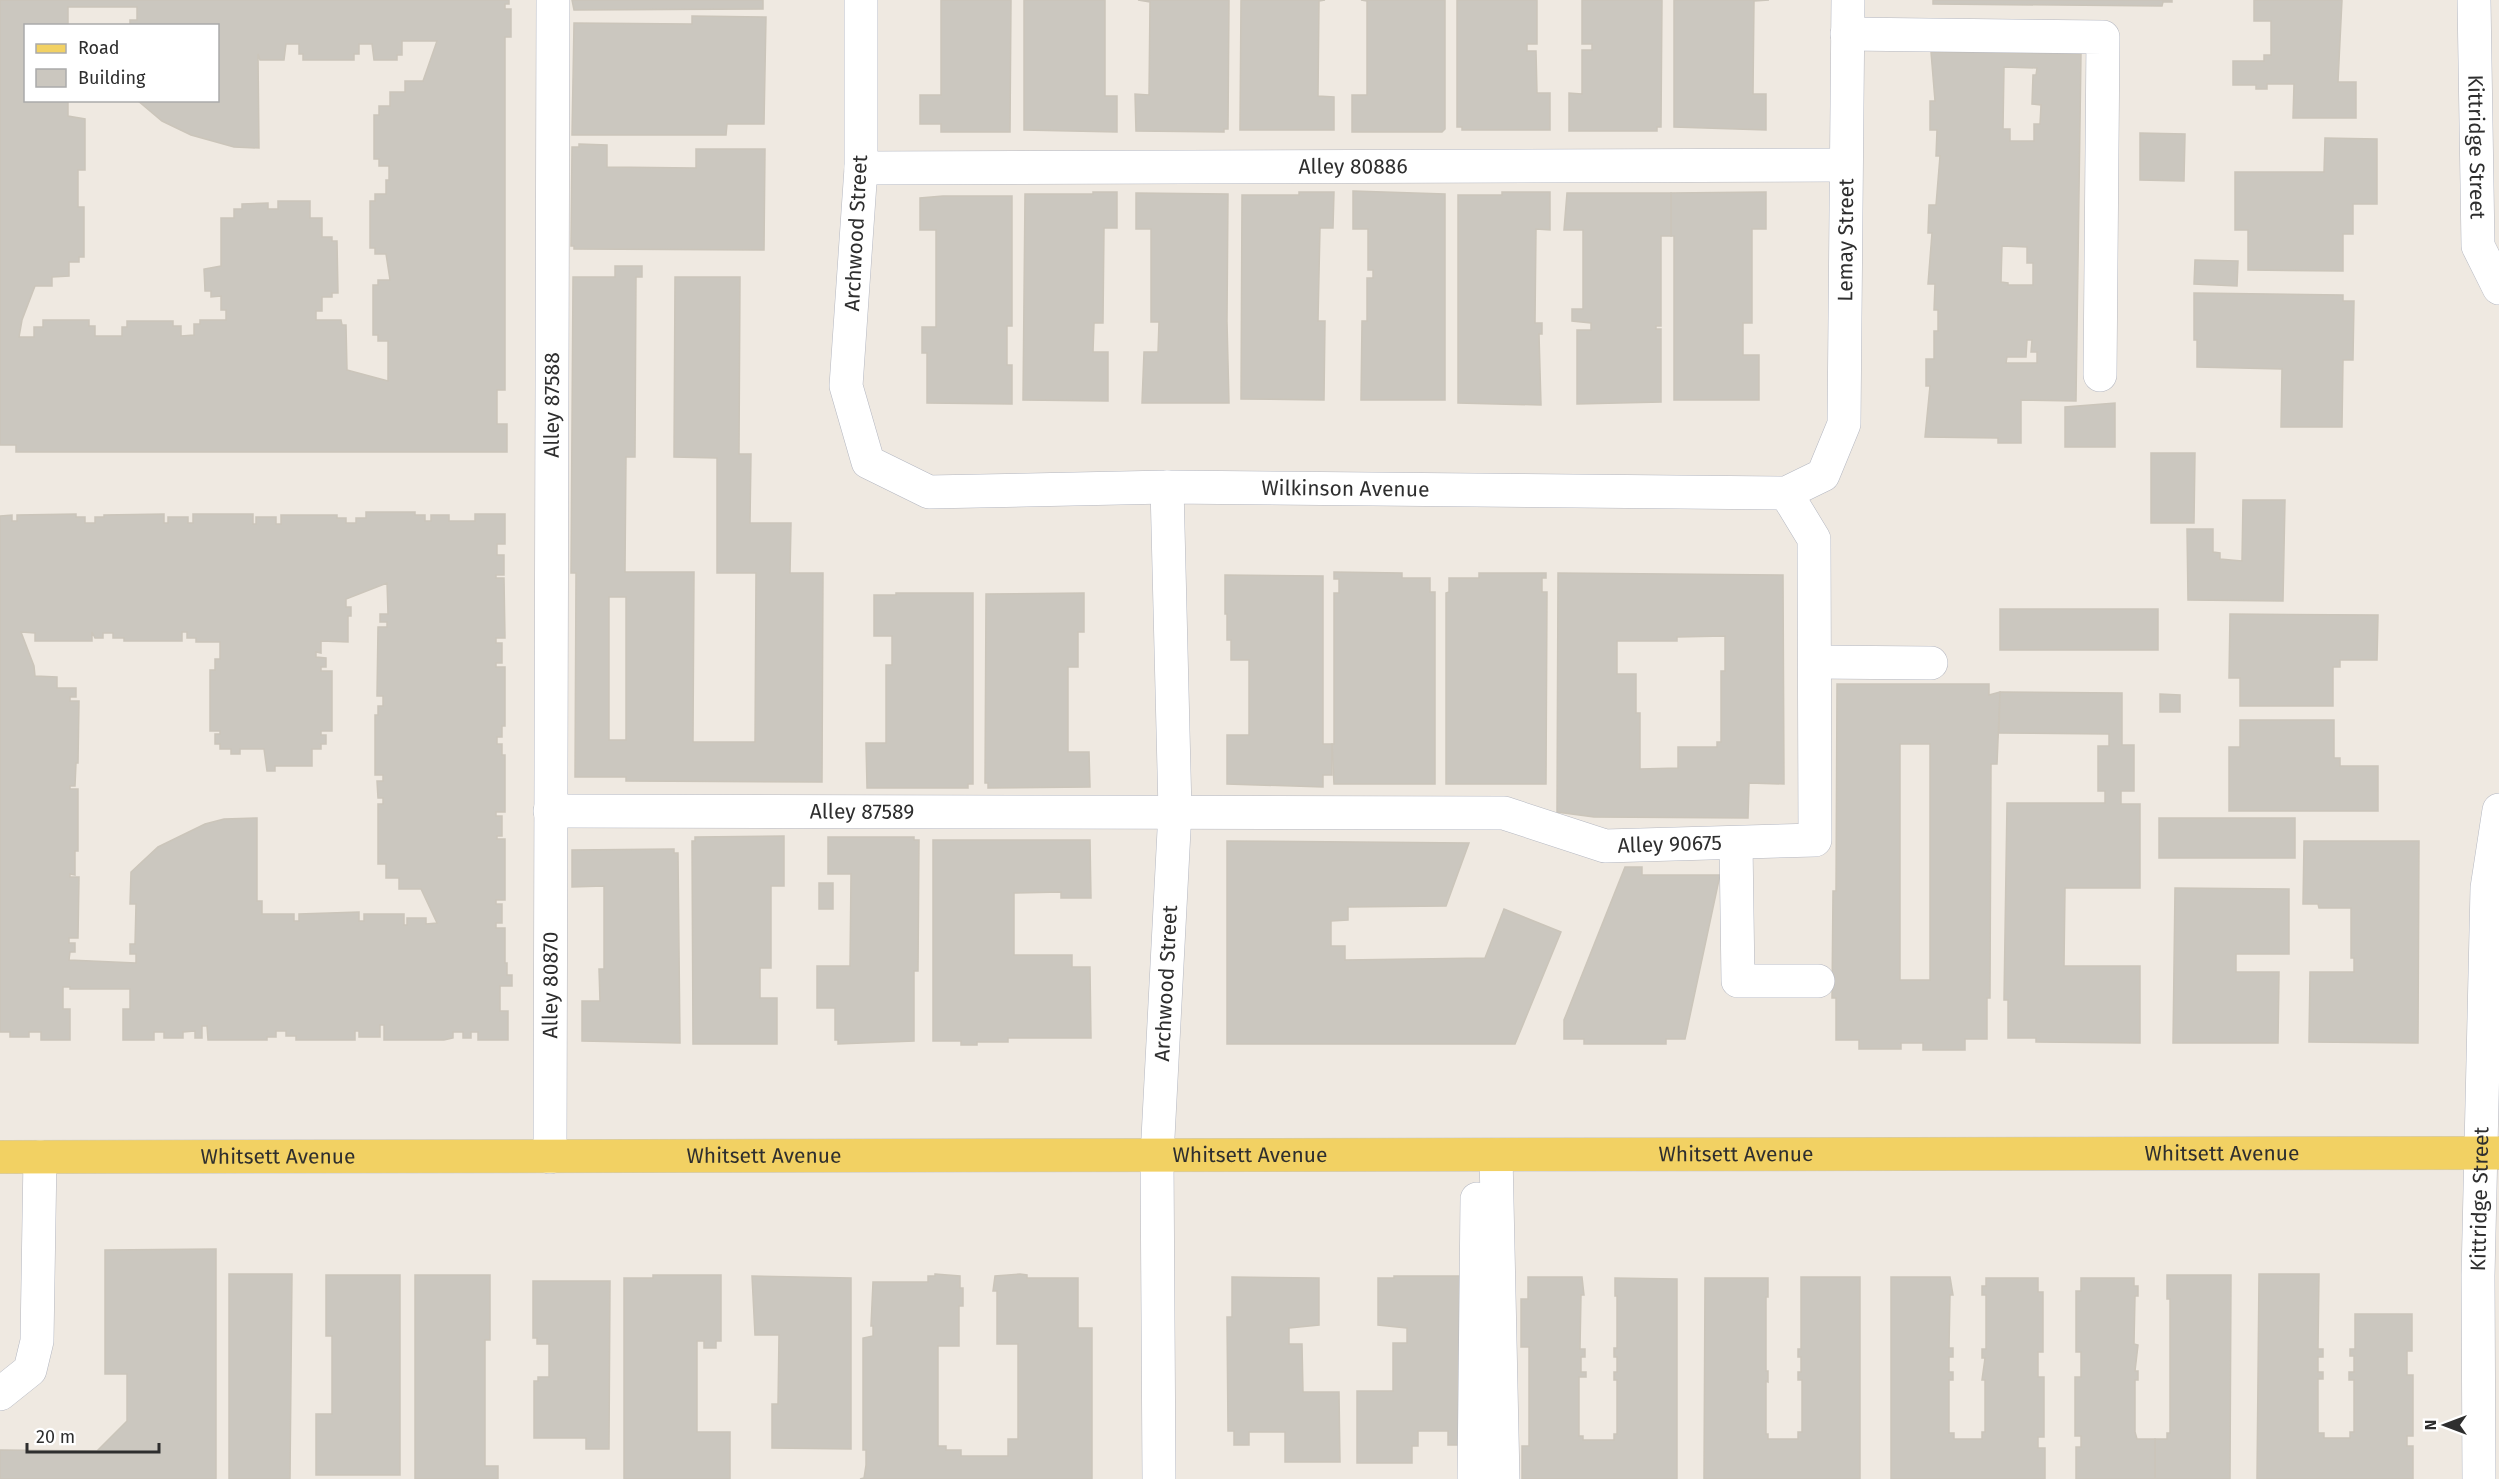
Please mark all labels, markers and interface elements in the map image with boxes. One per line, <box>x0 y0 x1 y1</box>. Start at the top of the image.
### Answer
legend <box>24 24 219 102</box>
text: Road <box>78 37 120 59</box>
text: Building <box>78 67 146 89</box>
street label: Kittridge Street <box>2462 74 2491 220</box>
street label: Alley 80886 <box>1298 153 1408 180</box>
street label: Archwood Street <box>839 154 873 312</box>
street label: Lemay Street <box>1832 178 1859 302</box>
street label: Alley 87588 <box>539 352 565 458</box>
street label: Wilkinson Avenue <box>1261 475 1430 503</box>
street label: Alley 87589 <box>810 799 914 825</box>
street label: Alley 90675 <box>1617 830 1722 859</box>
street label: Archwood Street <box>1149 904 1183 1062</box>
street label: Alley 80870 <box>537 932 564 1038</box>
street label: Kittridge Street <box>2465 1126 2494 1272</box>
street label: Whitsett Avenue <box>2144 1140 2300 1167</box>
street label: Whitsett Avenue <box>1658 1141 1814 1167</box>
street label: Whitsett Avenue <box>1172 1142 1328 1168</box>
street label: Whitsett Avenue <box>200 1143 356 1170</box>
street label: Whitsett Avenue <box>686 1143 842 1169</box>
north arrow <box>2415 1395 2475 1455</box>
scale bar <box>27 1416 159 1454</box>
text: N <box>2421 1420 2440 1430</box>
text: 20 m <box>36 1426 75 1448</box>

